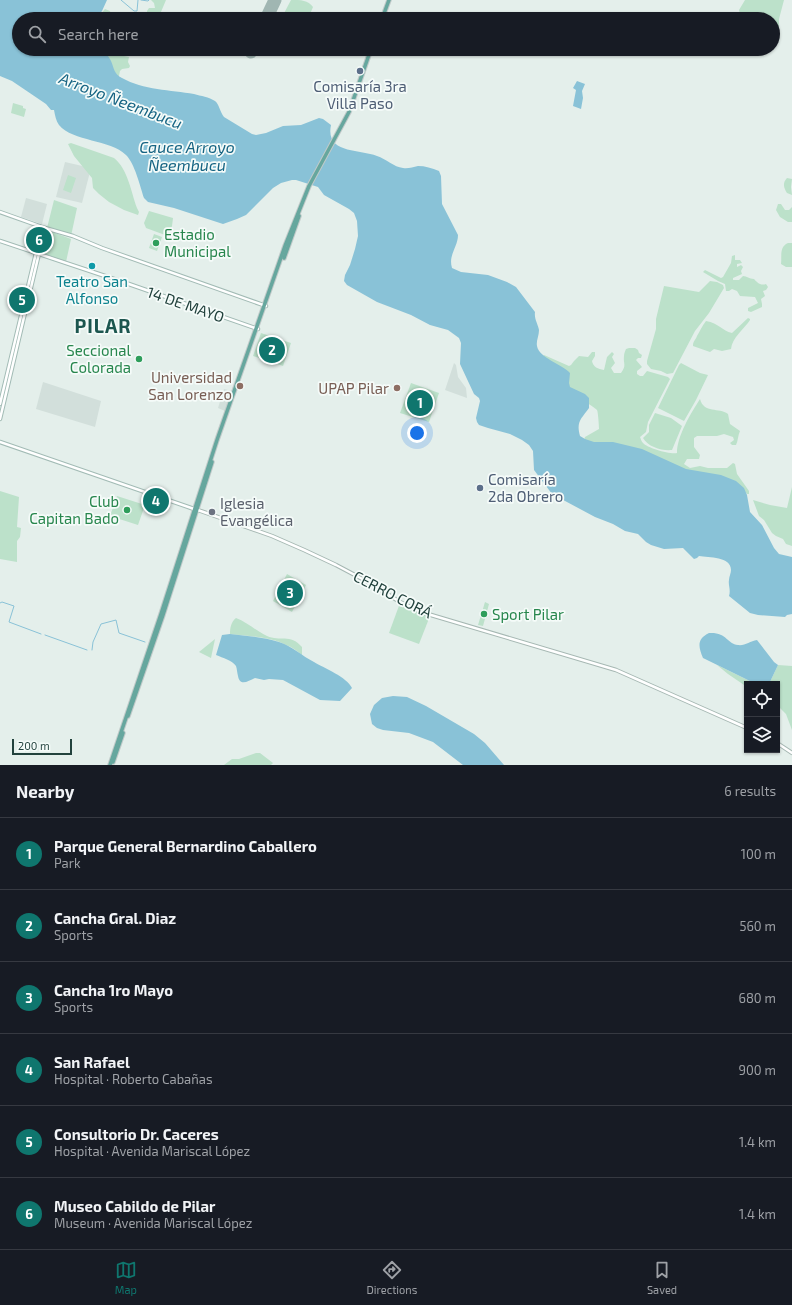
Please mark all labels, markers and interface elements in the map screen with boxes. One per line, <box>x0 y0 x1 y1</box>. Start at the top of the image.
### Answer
search box <box>12 12 780 56</box>
icon: search <box>26 23 48 45</box>
text: Search here <box>58 25 139 43</box>
marker: Comisaría 3ra Villa Paso <box>355 66 365 76</box>
water label: Arroyo Ñeembucu <box>56 67 185 133</box>
place label: Comisaría 3ra Villa Paso <box>313 77 407 112</box>
water label: Cauce Arroyo Ñeembucu <box>139 137 235 174</box>
pin: 6 <box>26 225 52 255</box>
place label: Estadio Municipal <box>164 225 231 260</box>
marker: Estadio Municipal <box>151 238 161 248</box>
marker: Teatro San Alfonso <box>87 261 97 271</box>
place label: Teatro San Alfonso <box>56 272 128 307</box>
street label: 14 DE MAYO <box>145 282 227 326</box>
pin: 5 <box>9 285 35 315</box>
district label: PILAR <box>74 314 132 337</box>
pin: 2 <box>259 335 285 365</box>
place label: Seccional Colorada <box>66 341 132 376</box>
marker: Seccional Colorada <box>134 354 144 364</box>
place label: Universidad San Lorenzo <box>148 368 232 403</box>
place label: UPAP Pilar <box>318 379 389 397</box>
marker: Universidad San Lorenzo <box>235 381 245 391</box>
marker: UPAP Pilar <box>392 383 402 393</box>
pin: 1 <box>407 388 433 418</box>
your location <box>407 423 427 443</box>
place label: Comisaría 2da Obrero <box>488 470 563 505</box>
marker: Comisaría 2da Obrero <box>475 483 485 493</box>
pin: 4 <box>143 486 169 516</box>
place label: Club Capitan Bado <box>29 492 119 527</box>
place label: Iglesia Evangélica <box>220 494 293 529</box>
marker: Club Capitan Bado <box>122 505 132 515</box>
marker: Iglesia Evangélica <box>207 507 217 517</box>
street label: CERRO CORÁ <box>351 566 436 622</box>
pin: 3 <box>277 578 303 608</box>
place label: Sport Pilar <box>492 605 564 623</box>
marker: Sport Pilar <box>479 609 489 619</box>
map controls <box>744 681 780 753</box>
button: locate <box>744 681 780 717</box>
button: layers <box>744 717 780 753</box>
scale bar <box>12 737 72 756</box>
text: 200 m <box>18 739 50 752</box>
text: Nearby <box>16 781 74 801</box>
text: 6 results <box>724 783 776 799</box>
text: Parque General Bernardino Caballero <box>54 837 317 855</box>
text: 1 <box>26 846 32 862</box>
text: 100 m <box>741 846 776 862</box>
text: Park <box>54 855 81 871</box>
text: Cancha Gral. Diaz <box>54 909 176 927</box>
text: 2 <box>25 918 33 934</box>
text: 560 m <box>739 918 776 934</box>
text: Sports <box>54 927 93 943</box>
text: Cancha 1ro Mayo <box>54 981 173 999</box>
text: 3 <box>25 990 33 1006</box>
text: 680 m <box>739 990 776 1006</box>
text: Sports <box>54 999 93 1015</box>
text: San Rafael <box>54 1053 130 1071</box>
text: 4 <box>25 1062 33 1078</box>
text: 900 m <box>739 1062 776 1078</box>
text: Hospital · Roberto Cabañas <box>54 1071 213 1087</box>
text: Consultorio Dr. Caceres <box>54 1125 219 1143</box>
text: 5 <box>25 1134 33 1150</box>
text: 1.4 km <box>739 1134 776 1150</box>
text: Hospital · Avenida Mariscal López <box>54 1143 250 1159</box>
text: Museo Cabildo de Pilar <box>54 1197 215 1215</box>
text: 6 <box>25 1206 33 1222</box>
text: 1.4 km <box>739 1206 776 1222</box>
text: Museum · Avenida Mariscal López <box>54 1215 252 1231</box>
tab: Map <box>115 1259 137 1296</box>
tab: Directions <box>367 1259 417 1296</box>
tab: Saved <box>647 1259 677 1296</box>

